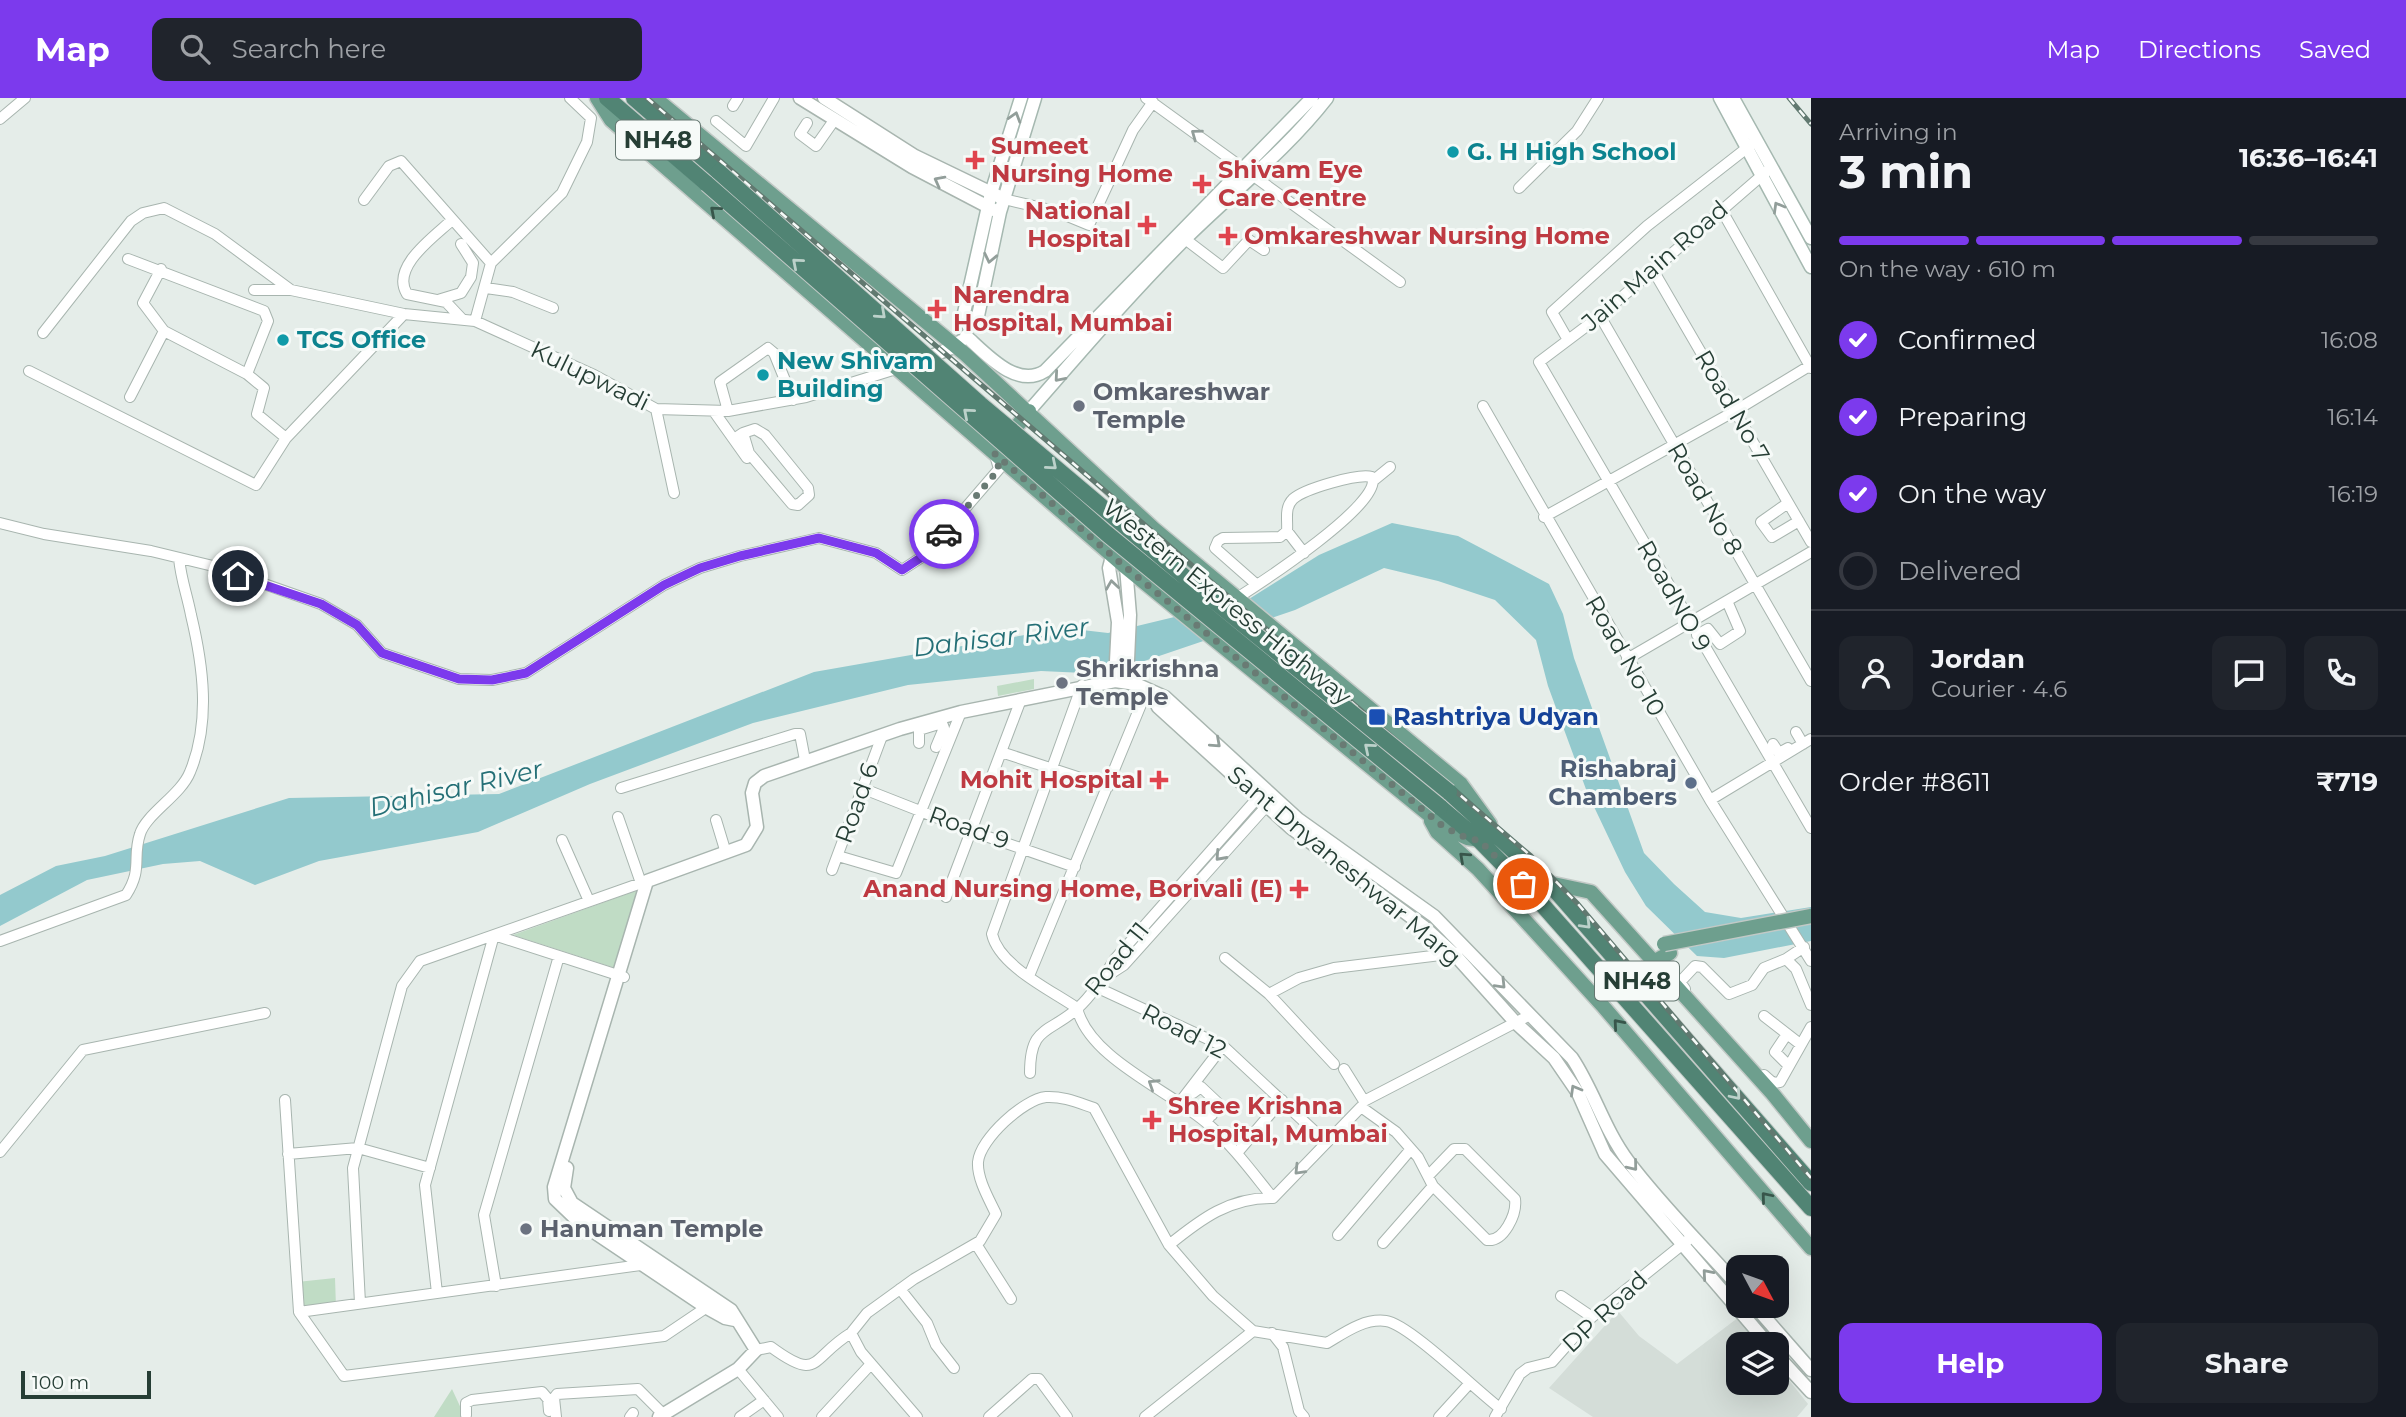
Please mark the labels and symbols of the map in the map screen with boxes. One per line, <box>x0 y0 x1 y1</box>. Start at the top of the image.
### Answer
one-way arrow <box>1006 112 1021 124</box>
road number: NH48 <box>616 120 700 159</box>
one-way arrow <box>1191 130 1204 142</box>
place label: Sumeet Nursing Home <box>991 131 1173 188</box>
place label: G. H High School <box>1467 137 1677 166</box>
marker: G. H High School <box>1445 144 1461 160</box>
marker: Sumeet Nursing Home <box>965 150 985 170</box>
place label: Shivam Eye Care Centre <box>1218 155 1367 212</box>
marker: Shivam Eye Care Centre <box>1192 174 1212 194</box>
one-way arrow <box>934 176 946 189</box>
street label: Jain Main Road <box>1575 194 1734 338</box>
place label: National Hospital <box>1025 196 1131 253</box>
one-way arrow <box>1774 201 1787 214</box>
one-way arrow <box>711 207 724 219</box>
marker: National Hospital <box>1137 215 1157 235</box>
place label: Omkareshwar Nursing Home <box>1244 221 1610 250</box>
marker: Omkareshwar Nursing Home <box>1218 226 1238 246</box>
one-way arrow <box>984 252 999 264</box>
one-way arrow <box>793 259 806 271</box>
place label: Narendra Hospital, Mumbai <box>953 280 1173 337</box>
marker: Narendra Hospital, Mumbai <box>927 299 947 319</box>
one-way arrow <box>873 306 886 318</box>
place label: TCS Office <box>297 325 426 354</box>
marker: TCS Office <box>275 332 291 348</box>
street label: Kulupwadi <box>526 334 654 417</box>
street label: Road No 7 <box>1689 345 1776 467</box>
place label: New Shivam Building <box>777 346 934 403</box>
marker: New Shivam Building <box>755 367 771 383</box>
one-way arrow <box>1055 368 1067 381</box>
place label: Omkareshwar Temple <box>1093 377 1270 434</box>
marker: Omkareshwar Temple <box>1071 398 1087 414</box>
one-way arrow <box>964 409 977 421</box>
street label: Road No 8 <box>1662 437 1749 560</box>
one-way arrow <box>1043 457 1056 469</box>
street label: Western Express Highway <box>1097 492 1357 711</box>
courier <box>909 499 979 569</box>
street label: RoadNO 9 <box>1631 535 1718 656</box>
pin <box>208 546 268 606</box>
one-way arrow <box>1104 579 1119 591</box>
street label: Road No 10 <box>1579 590 1672 721</box>
water label: Dahisar River <box>911 610 1091 664</box>
place label: Shrikrishna Temple <box>1076 654 1219 711</box>
marker: Shrikrishna Temple <box>1054 675 1070 691</box>
place label: Rashtriya Udyan <box>1393 702 1599 731</box>
marker: Rashtriya Udyan <box>1367 707 1387 727</box>
one-way arrow <box>1208 735 1221 747</box>
one-way arrow <box>1364 743 1376 756</box>
water label: Dahisar River <box>366 752 546 823</box>
place label: Rishabraj Chambers <box>1548 754 1677 811</box>
street label: Road 6 <box>829 759 884 847</box>
street label: Sant Dnyaneshwar Marg <box>1222 760 1467 972</box>
place label: Mohit Hospital <box>960 765 1143 794</box>
marker: Mohit Hospital <box>1149 770 1169 790</box>
marker: Rishabraj Chambers <box>1683 775 1699 791</box>
street label: Road 9 <box>925 800 1013 855</box>
one-way arrow <box>1216 848 1229 861</box>
one-way arrow <box>1460 852 1473 865</box>
pin <box>1493 854 1553 914</box>
place label: Anand Nursing Home, Borivali (E) <box>862 874 1283 903</box>
marker: Anand Nursing Home, Borivali (E) <box>1289 879 1309 899</box>
street label: Road 11 <box>1078 916 1155 1001</box>
one-way arrow <box>1578 916 1591 929</box>
road number: NH48 <box>1595 961 1679 1000</box>
one-way arrow <box>1492 976 1505 989</box>
street label: Road 12 <box>1137 997 1232 1064</box>
one-way arrow <box>1614 1019 1626 1032</box>
one-way arrow <box>1148 1080 1161 1092</box>
one-way arrow <box>1571 1085 1584 1098</box>
one-way arrow <box>1728 1087 1740 1100</box>
place label: Shree Krishna Hospital, Mumbai <box>1168 1091 1388 1148</box>
marker: Shree Krishna Hospital, Mumbai <box>1142 1110 1162 1130</box>
one-way arrow <box>1625 1157 1637 1170</box>
one-way arrow <box>1295 1162 1308 1175</box>
one-way arrow <box>1762 1192 1774 1205</box>
place label: Hanuman Temple <box>540 1214 763 1243</box>
marker: Hanuman Temple <box>518 1221 534 1237</box>
north arrow <box>1726 1255 1788 1318</box>
street label: DP Road <box>1556 1265 1653 1358</box>
one-way arrow <box>1703 1269 1715 1282</box>
scale bar <box>21 1368 150 1400</box>

